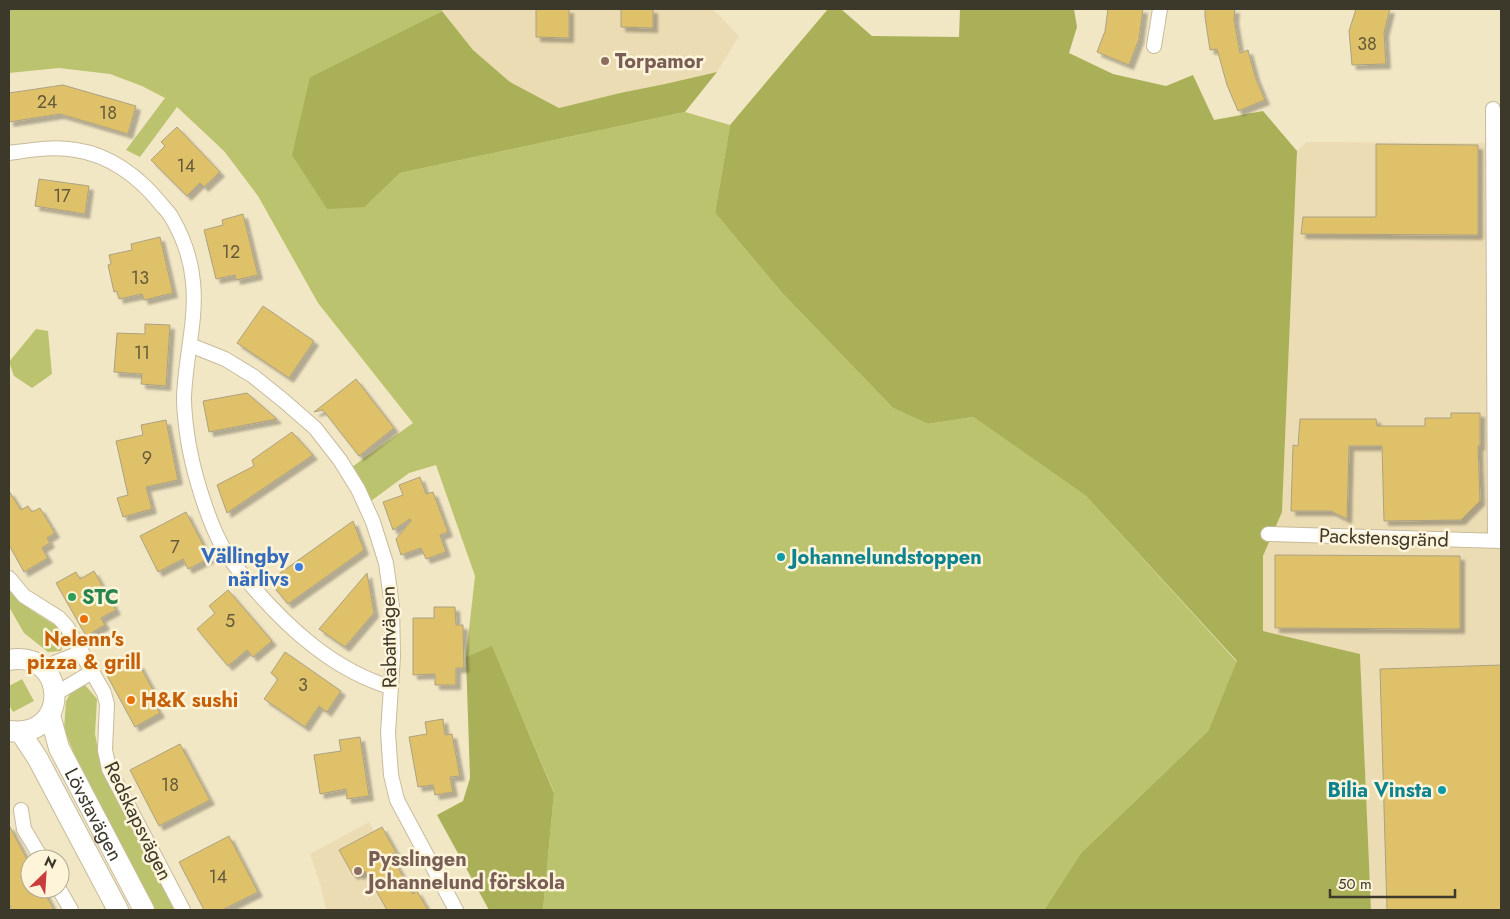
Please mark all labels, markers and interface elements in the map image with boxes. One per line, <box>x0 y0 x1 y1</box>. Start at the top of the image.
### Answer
house number: 38 <box>1357 31 1377 57</box>
place label: Torpamor <box>615 47 705 76</box>
marker: Torpamor <box>599 55 611 67</box>
house number: 24 <box>37 89 57 115</box>
house number: 18 <box>99 100 117 126</box>
house number: 14 <box>177 153 195 179</box>
house number: 17 <box>53 183 71 209</box>
house number: 12 <box>222 239 240 265</box>
house number: 13 <box>131 265 149 291</box>
house number: 11 <box>134 340 150 366</box>
house number: 9 <box>142 445 152 471</box>
street label: Packstensgränd <box>1319 521 1449 555</box>
house number: 7 <box>170 534 180 560</box>
place label: Vällingby närlivs <box>200 542 290 594</box>
place label: Johannelundstoppen <box>787 543 982 572</box>
marker: Johannelundstoppen <box>775 551 787 563</box>
marker: Vällingby närlivs <box>293 561 305 573</box>
place label: STC <box>82 583 119 612</box>
street label: Rabattvägen <box>374 586 404 688</box>
marker: STC <box>66 591 78 603</box>
house number: 5 <box>225 608 235 634</box>
marker: Nelenn's pizza & grill <box>78 613 90 625</box>
place label: Nelenn's pizza & grill <box>27 625 141 677</box>
house number: 3 <box>298 672 308 698</box>
place label: H&K sushi <box>141 686 238 715</box>
marker: H&K sushi <box>125 694 137 706</box>
street label: Redskapsvägen <box>97 756 179 886</box>
street label: Lövstavägen <box>57 763 130 866</box>
house number: 18 <box>161 772 179 798</box>
place label: Bilia Vinsta <box>1328 776 1432 805</box>
marker: Bilia Vinsta <box>1436 784 1448 796</box>
place label: Pysslingen Johannelund förskola <box>364 845 565 897</box>
north arrow <box>20 849 70 899</box>
text: N <box>41 851 60 874</box>
house number: 14 <box>209 864 227 890</box>
marker: Pysslingen Johannelund förskola <box>352 865 364 877</box>
scale bar <box>1330 866 1455 898</box>
text: 50 m <box>1338 873 1372 895</box>

